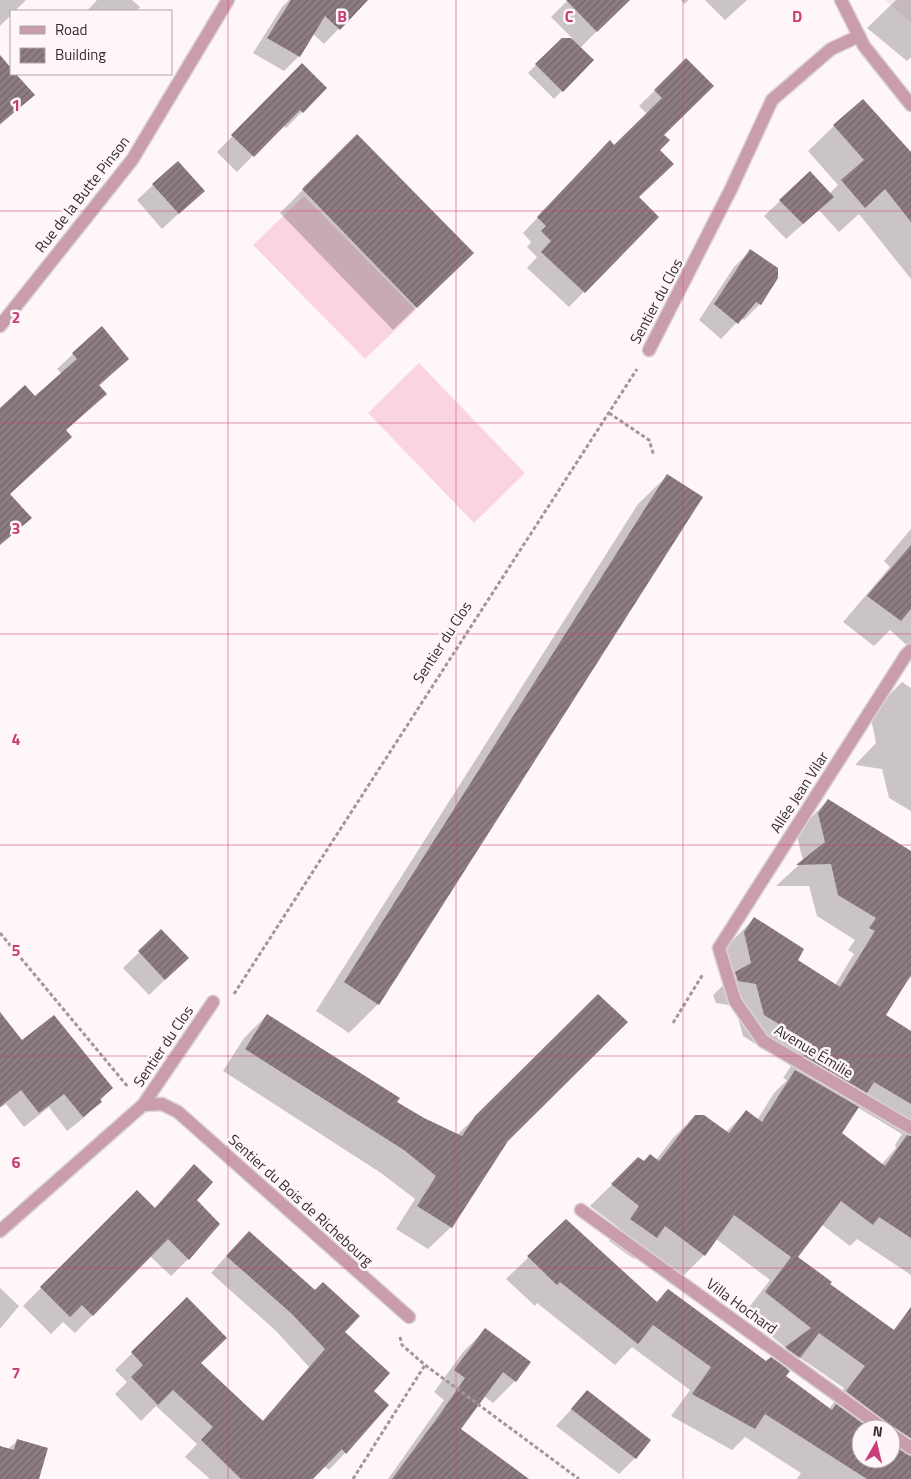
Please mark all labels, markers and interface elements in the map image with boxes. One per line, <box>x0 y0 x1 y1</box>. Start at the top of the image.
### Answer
text: B <box>337 4 347 28</box>
text: C <box>565 4 574 28</box>
text: D <box>792 4 802 28</box>
legend <box>10 10 172 75</box>
text: Road <box>55 18 87 41</box>
text: Building <box>55 43 106 66</box>
text: 1 <box>12 93 20 117</box>
street label: Rue de la Butte Pinson <box>29 131 135 257</box>
street label: Sentier du Clos <box>624 254 688 348</box>
text: 2 <box>12 305 20 329</box>
text: 3 <box>12 516 20 540</box>
street label: Sentier du Clos <box>407 596 477 688</box>
text: 4 <box>12 727 21 751</box>
street label: Allée Jean Vilar <box>764 747 834 837</box>
text: 5 <box>12 938 21 962</box>
street label: Sentier du Clos <box>127 1001 199 1091</box>
street label: Avenue Émilie <box>770 1018 858 1084</box>
street label: Sentier du Bois de Richebourg <box>223 1128 379 1272</box>
text: 6 <box>12 1150 21 1174</box>
street label: Villa Hochard <box>702 1272 782 1340</box>
text: 7 <box>12 1361 20 1385</box>
north arrow <box>851 1419 901 1469</box>
text: N <box>872 1420 884 1442</box>

